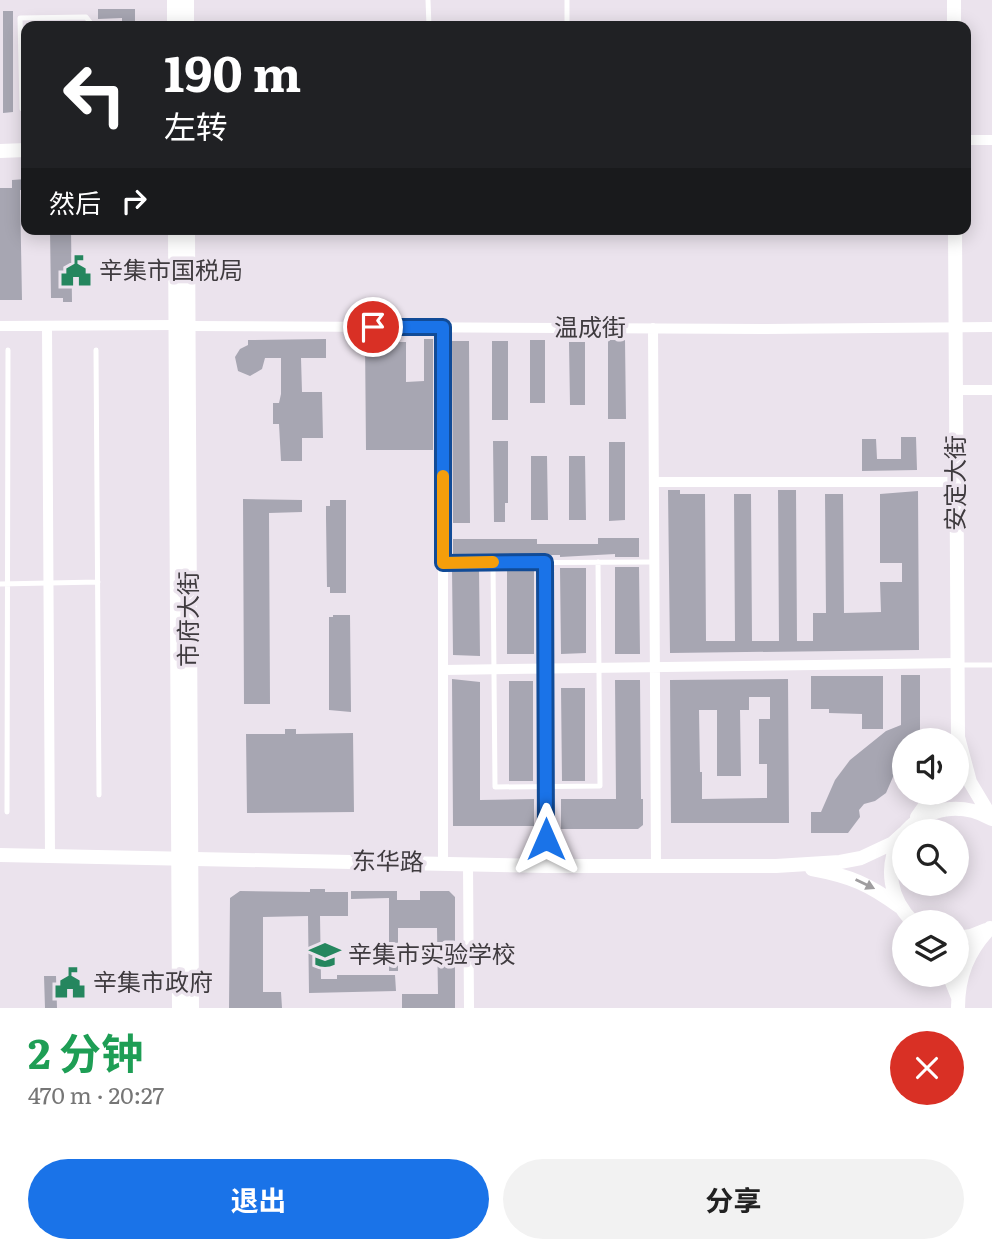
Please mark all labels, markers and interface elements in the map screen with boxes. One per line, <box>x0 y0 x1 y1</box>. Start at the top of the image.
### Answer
text: 190 m <box>164 34 301 107</box>
icon: left <box>49 49 140 140</box>
text: 左转 <box>164 101 228 149</box>
text: 然后 <box>49 182 101 221</box>
icon: right <box>115 182 153 220</box>
place label: 辛集市国税局 <box>99 251 243 286</box>
public building icon: 辛集市国税局 <box>59 254 93 288</box>
pin <box>343 297 403 357</box>
icon: arrive <box>354 308 392 346</box>
street label: 温成街 <box>554 308 626 343</box>
street label: 安定大街 <box>936 435 971 531</box>
street label: 市府大街 <box>169 571 204 667</box>
map controls <box>892 728 969 987</box>
button: sound <box>892 728 969 805</box>
position arrow <box>509 802 583 876</box>
button: search <box>892 819 969 896</box>
street label: 东华路 <box>352 841 424 878</box>
one-way arrow <box>855 878 875 889</box>
button: layers <box>892 910 969 987</box>
place label: 辛集市实验学校 <box>348 935 516 970</box>
school or university icon: 辛集市实验学校 <box>308 938 342 972</box>
place label: 辛集市政府 <box>93 963 213 998</box>
public building icon: 辛集市政府 <box>53 966 87 1000</box>
text: 2 分钟 <box>28 1020 143 1082</box>
button: close <box>890 1031 964 1105</box>
text: 470 m · 20:27 <box>28 1077 164 1111</box>
button: 退出 <box>28 1159 489 1239</box>
button: 分享 <box>503 1159 964 1239</box>

